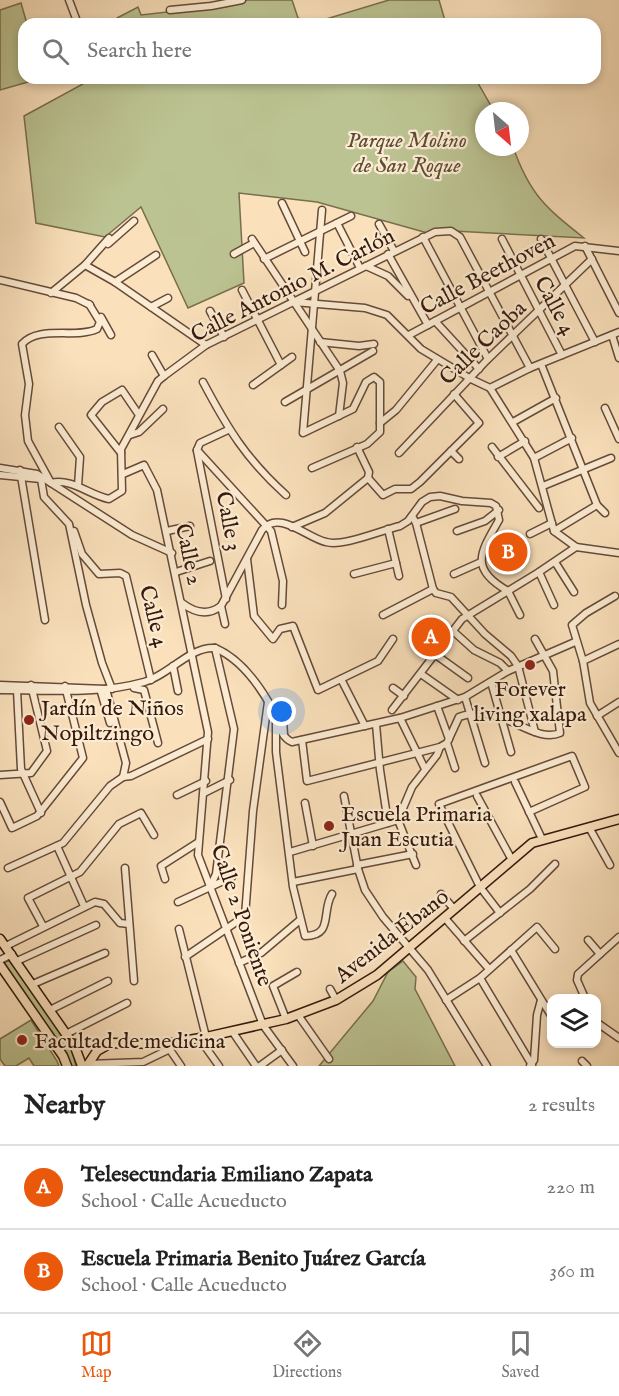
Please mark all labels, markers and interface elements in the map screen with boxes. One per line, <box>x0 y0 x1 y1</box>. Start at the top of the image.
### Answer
search box <box>18 18 601 84</box>
icon: search <box>39 35 72 68</box>
text: Search here <box>87 37 192 65</box>
north arrow <box>475 102 529 156</box>
park label: Parque Molino de San Roque <box>347 127 467 180</box>
street label: Calle Antonio M. Carlón <box>186 222 400 349</box>
street label: Calle Beethoven <box>416 227 561 322</box>
street label: Calle 4 <box>527 272 581 340</box>
street label: Calle Caoba <box>434 295 533 392</box>
street label: Calle 3 <box>209 489 248 554</box>
street label: Calle 2 <box>168 521 208 588</box>
pin: B <box>488 530 528 574</box>
street label: Calle 4 <box>132 583 174 651</box>
pin: A <box>412 614 450 660</box>
marker: Forever living xalapa <box>523 658 537 672</box>
place label: Forever living xalapa <box>473 676 587 729</box>
place label: Jardín de Niños Nopiltzingo <box>38 695 184 748</box>
your location <box>267 697 296 726</box>
marker: Jardín de Niños Nopiltzingo <box>22 713 36 727</box>
place label: Escuela Primaria Juan Escutia <box>338 801 492 854</box>
marker: Escuela Primaria Juan Escutia <box>322 819 336 833</box>
street label: Calle 2 Poniente <box>204 841 278 990</box>
street label: Avenida Ébano <box>329 883 455 991</box>
map controls <box>547 994 601 1048</box>
button: layers <box>547 994 601 1048</box>
place label: Facultad de medicina <box>34 1028 226 1056</box>
marker: Facultad de medicina <box>15 1033 29 1047</box>
text: Nearby <box>24 1089 105 1122</box>
text: 2 results <box>528 1093 595 1118</box>
text: Telesecundaria Emiliano Zapata <box>81 1161 373 1189</box>
text: A <box>37 1175 50 1200</box>
text: 220 m <box>547 1175 595 1200</box>
text: School · Calle Acueducto <box>81 1189 287 1214</box>
text: Escuela Primaria Benito Juárez García <box>81 1245 425 1273</box>
text: B <box>37 1259 50 1284</box>
text: 360 m <box>549 1259 595 1284</box>
text: School · Calle Acueducto <box>81 1273 287 1298</box>
tab: Map <box>80 1327 113 1383</box>
tab: Directions <box>272 1327 342 1383</box>
tab: Saved <box>501 1327 539 1383</box>

